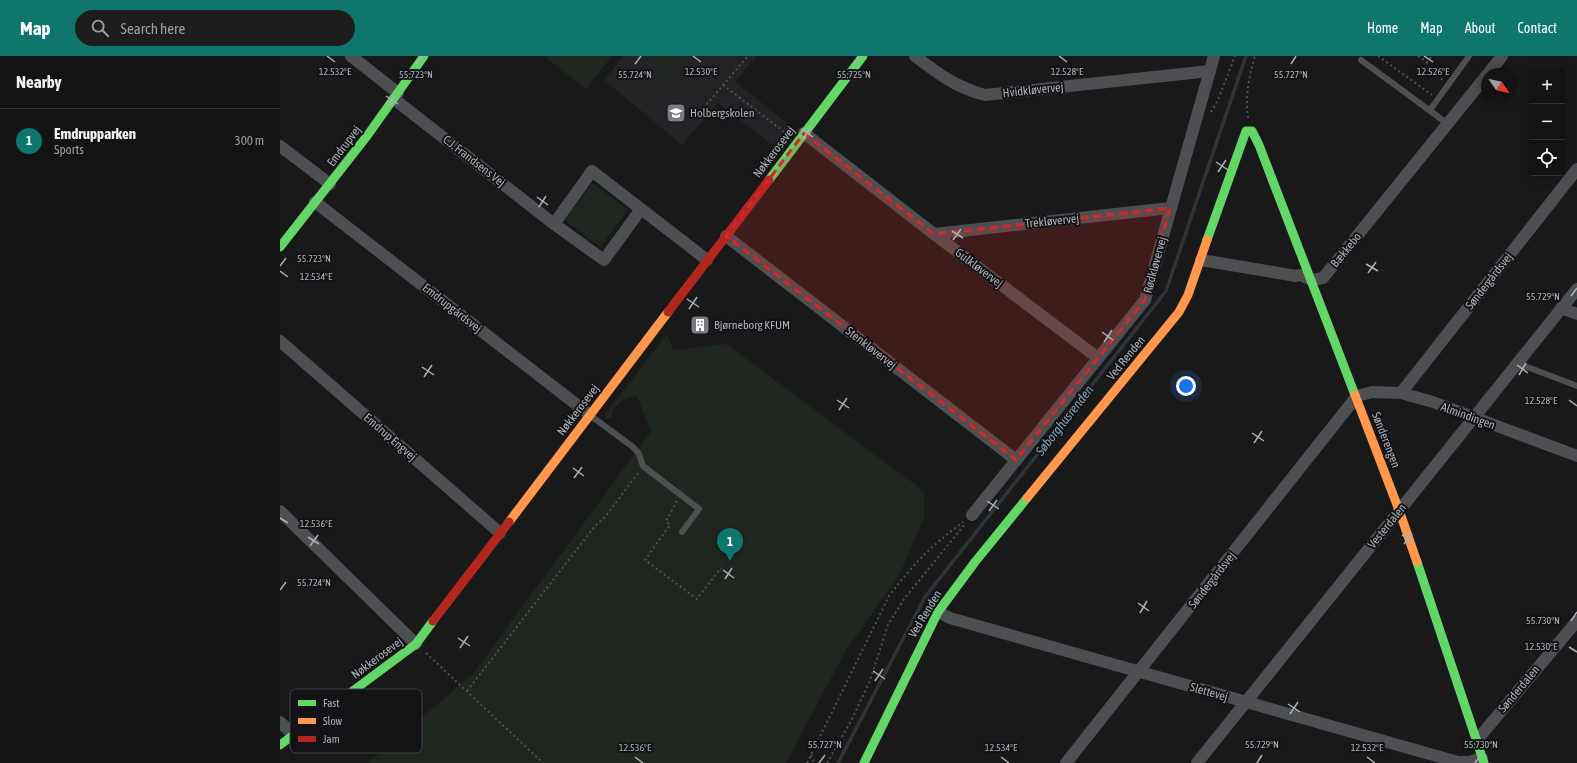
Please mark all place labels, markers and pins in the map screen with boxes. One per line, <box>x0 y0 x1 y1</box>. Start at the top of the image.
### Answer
school or university icon: Holbergskolen <box>665 102 687 124</box>
place label: Holbergskolen <box>690 106 755 120</box>
building icon: Bjørneborg KFUM <box>689 314 711 336</box>
place label: Bjørneborg KFUM <box>714 318 790 332</box>
pin: 1 <box>717 528 743 561</box>

